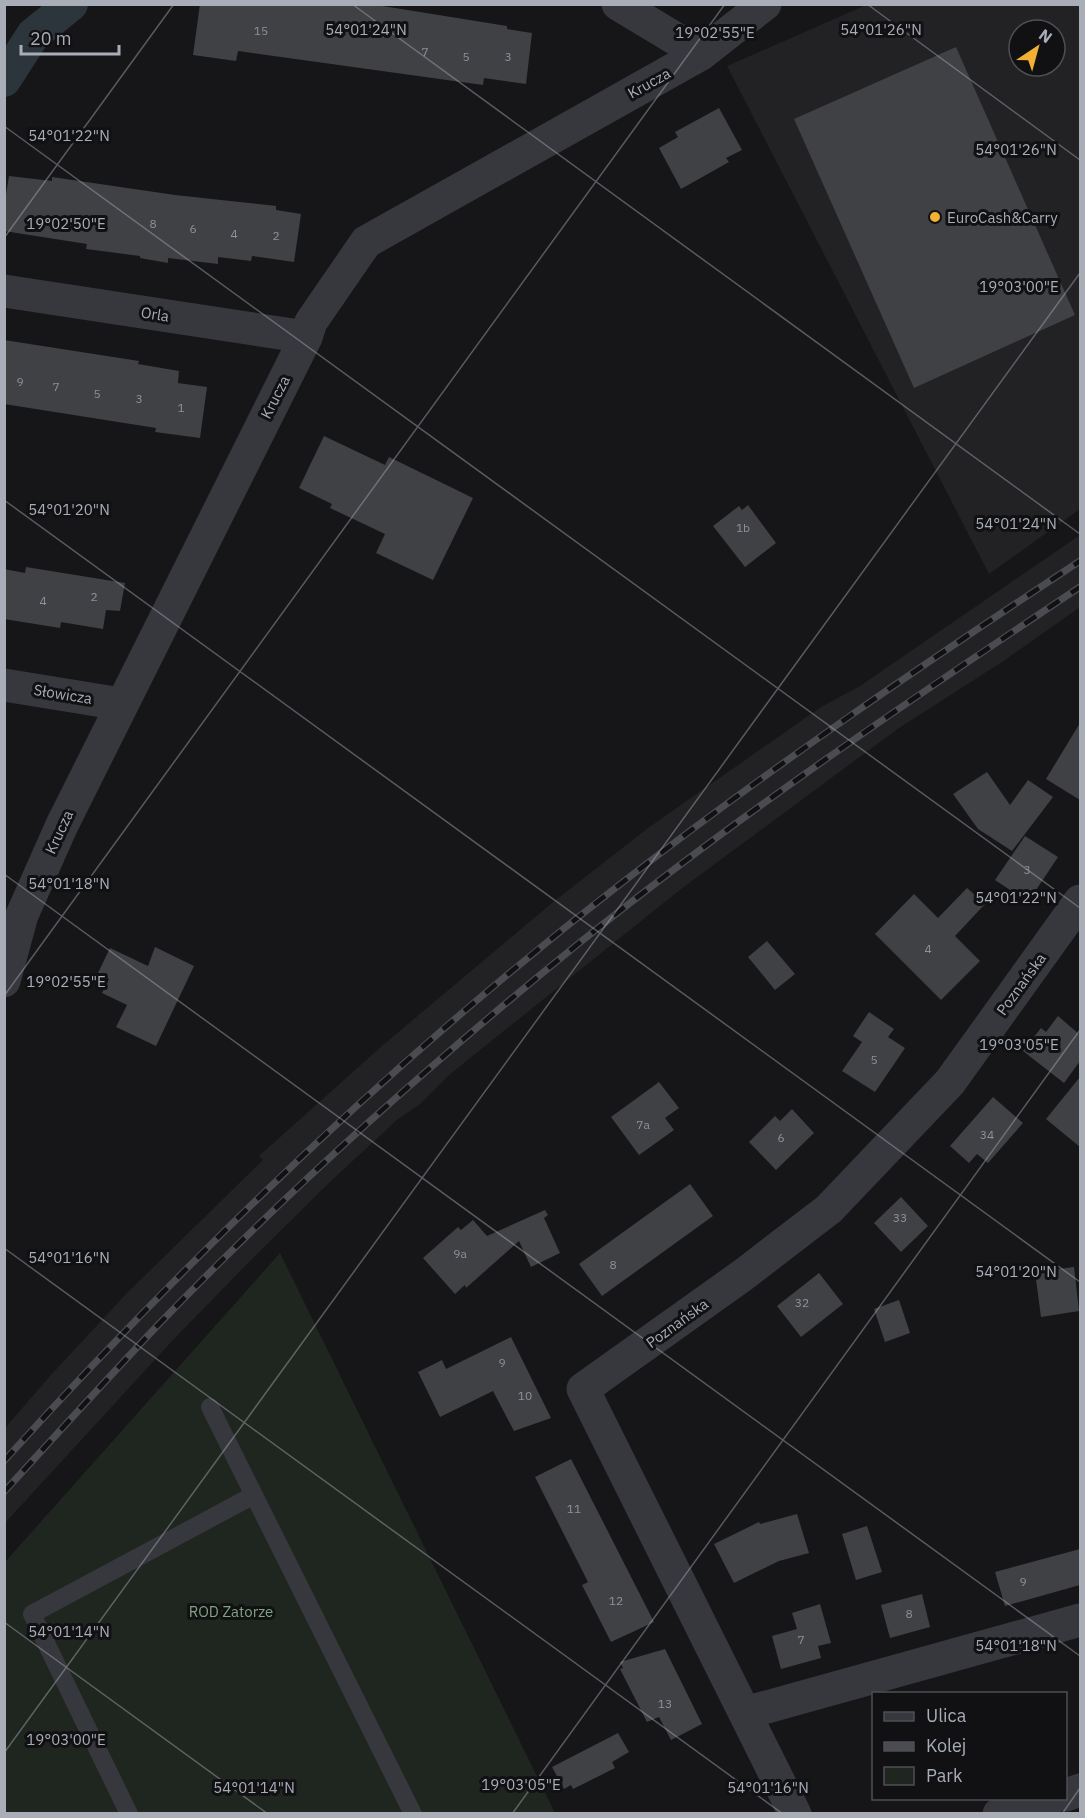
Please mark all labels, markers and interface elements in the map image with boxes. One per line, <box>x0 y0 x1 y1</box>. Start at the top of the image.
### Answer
scale bar <box>21 18 118 56</box>
north arrow <box>1007 18 1067 78</box>
text: 54°01'24"N <box>325 20 407 39</box>
text: 54°01'26"N <box>840 20 922 39</box>
house number: 15 <box>254 23 268 38</box>
text: 19°02'55"E <box>675 23 755 42</box>
text: N <box>1035 24 1056 47</box>
text: 20 m <box>30 27 72 50</box>
house number: 7 <box>421 44 429 59</box>
house number: 5 <box>462 49 470 64</box>
house number: 3 <box>504 49 512 64</box>
street label: Krucza <box>624 64 674 102</box>
text: 54°01'22"N <box>28 126 110 145</box>
text: 54°01'26"N <box>975 140 1057 159</box>
place label: EuroCash&Carry <box>947 208 1058 227</box>
marker: EuroCash&Carry <box>928 210 942 224</box>
text: 19°02'50"E <box>26 214 106 233</box>
house number: 8 <box>149 216 157 231</box>
house number: 6 <box>189 221 197 236</box>
house number: 4 <box>230 226 238 241</box>
house number: 2 <box>272 228 280 243</box>
text: 19°03'00"E <box>979 277 1059 296</box>
street label: Orla <box>140 302 170 326</box>
street label: Krucza <box>256 372 294 422</box>
house number: 9 <box>16 374 24 389</box>
house number: 7 <box>52 379 60 394</box>
house number: 5 <box>93 386 101 401</box>
house number: 3 <box>135 391 143 406</box>
house number: 1 <box>177 400 185 415</box>
text: 54°01'20"N <box>28 500 110 519</box>
text: 54°01'24"N <box>975 514 1057 533</box>
house number: 1b <box>736 520 750 535</box>
house number: 2 <box>90 589 98 604</box>
house number: 4 <box>39 593 47 608</box>
street label: Słowicza <box>32 680 94 708</box>
street label: Krucza <box>41 807 77 857</box>
house number: 3 <box>1023 862 1031 877</box>
text: 54°01'18"N <box>28 874 110 893</box>
text: 54°01'22"N <box>975 888 1057 907</box>
house number: 4 <box>924 941 932 956</box>
street label: Poznańska <box>992 949 1050 1019</box>
text: 19°02'55"E <box>26 972 106 991</box>
text: 19°03'05"E <box>979 1035 1059 1054</box>
house number: 5 <box>870 1052 878 1067</box>
house number: 7a <box>636 1117 650 1132</box>
house number: 34 <box>980 1127 994 1142</box>
house number: 6 <box>777 1130 785 1145</box>
house number: 33 <box>893 1210 907 1225</box>
house number: 9a <box>453 1246 467 1261</box>
text: 54°01'16"N <box>28 1248 110 1267</box>
house number: 8 <box>609 1257 617 1272</box>
text: 54°01'20"N <box>975 1262 1057 1281</box>
street label: Poznańska <box>642 1294 712 1352</box>
house number: 32 <box>795 1295 809 1310</box>
house number: 9 <box>498 1355 506 1370</box>
house number: 10 <box>518 1388 532 1403</box>
house number: 11 <box>567 1501 581 1516</box>
house number: 9 <box>1019 1574 1027 1589</box>
house number: 12 <box>609 1593 623 1608</box>
park label: ROD Zatorze <box>189 1602 273 1621</box>
house number: 8 <box>905 1606 913 1621</box>
text: 54°01'14"N <box>28 1622 110 1641</box>
house number: 7 <box>797 1632 805 1647</box>
text: 54°01'18"N <box>975 1636 1057 1655</box>
legend <box>872 1692 1067 1800</box>
house number: 13 <box>658 1696 672 1711</box>
text: Ulica <box>926 1704 967 1727</box>
text: 19°03'00"E <box>26 1730 106 1749</box>
text: Kolej <box>926 1734 966 1757</box>
text: Park <box>926 1764 963 1787</box>
text: 19°03'05"E <box>481 1775 561 1794</box>
text: 54°01'14"N <box>213 1778 295 1797</box>
text: 54°01'16"N <box>727 1778 809 1797</box>

